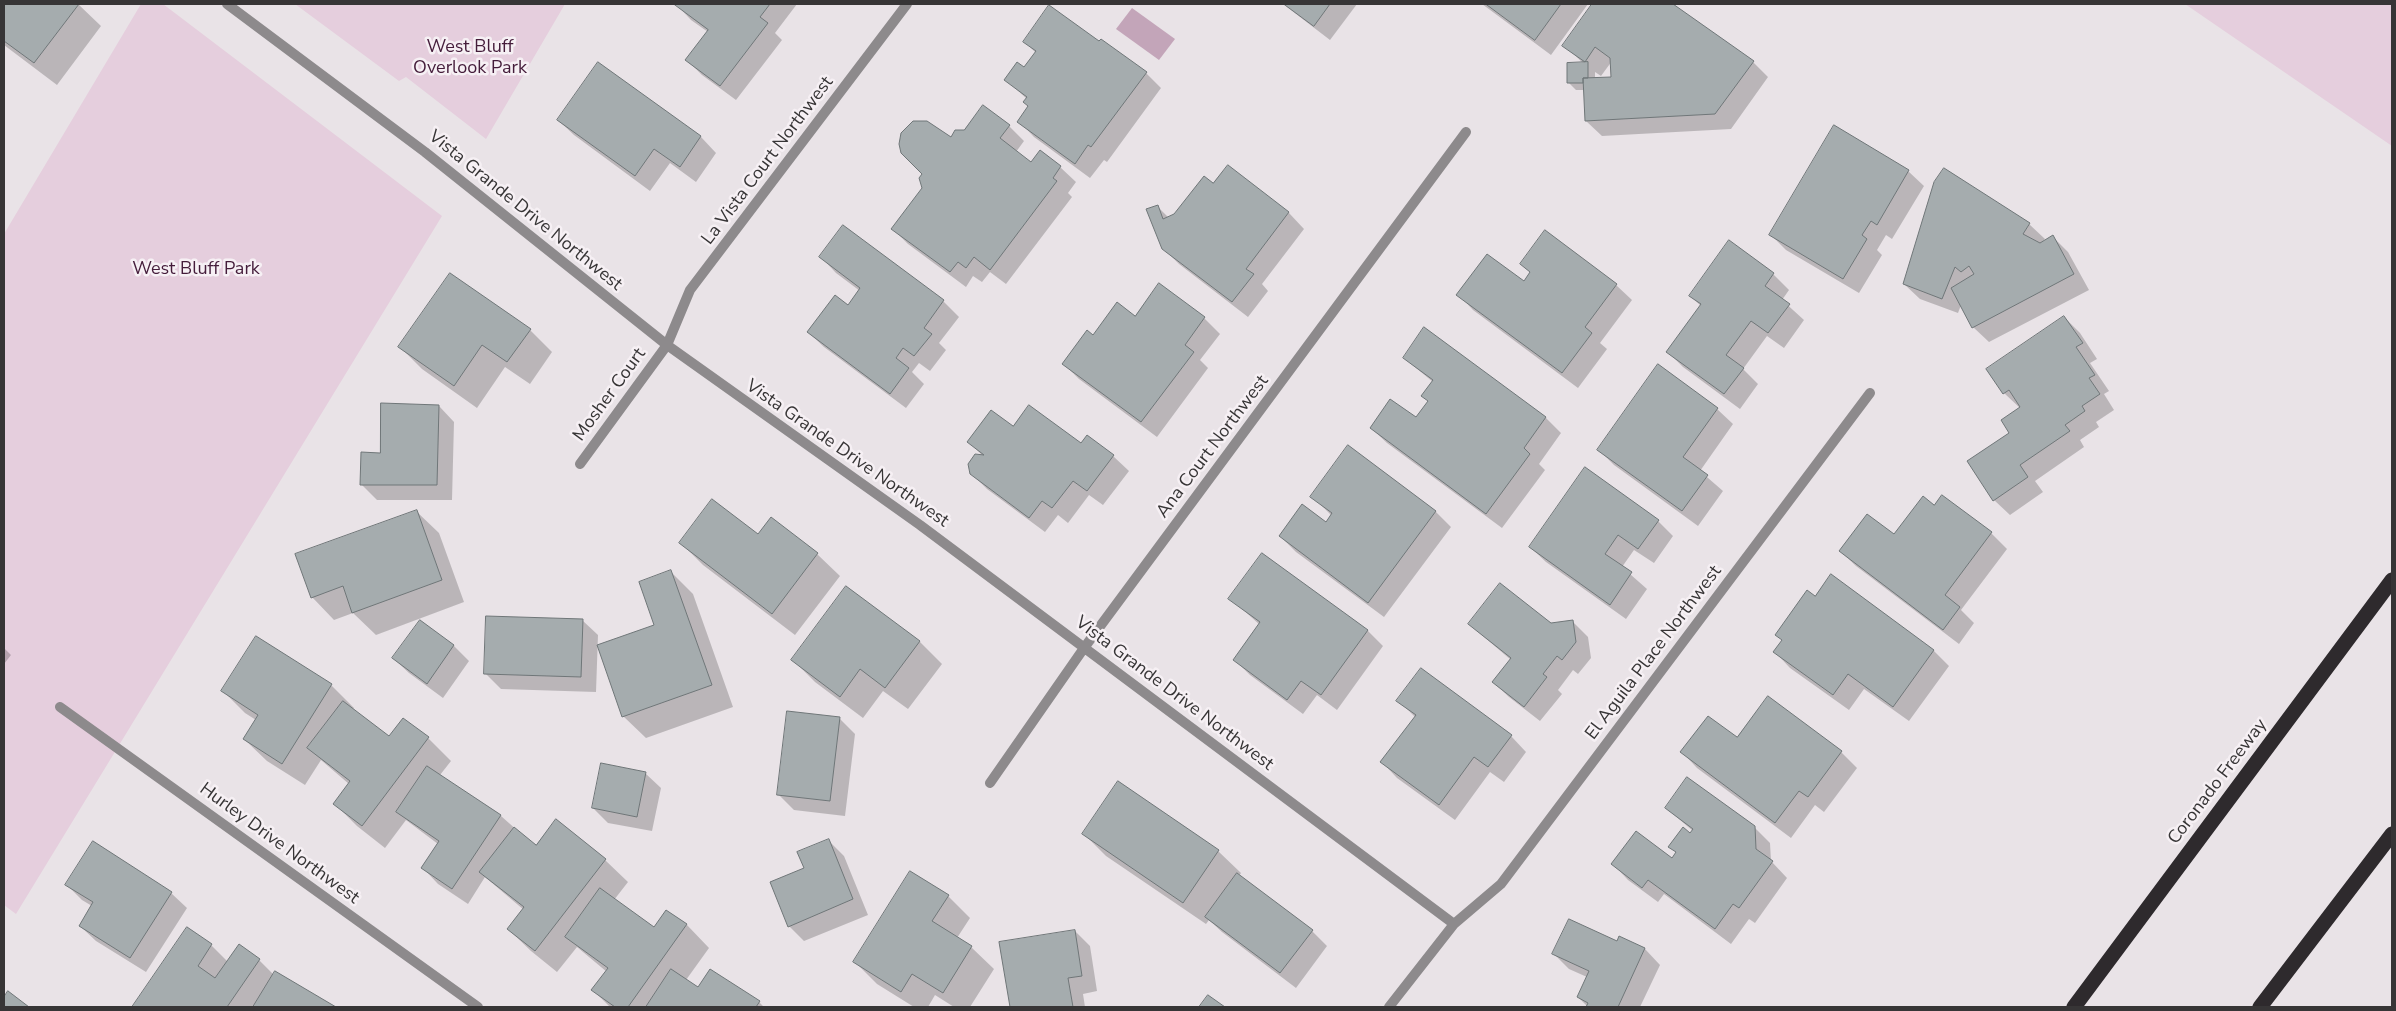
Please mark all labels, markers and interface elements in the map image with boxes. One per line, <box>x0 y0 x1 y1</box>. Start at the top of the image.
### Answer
park label: West Bluff Overlook Park <box>413 37 527 80</box>
street label: La Vista Court Northwest <box>698 73 838 249</box>
street label: Vista Grande Drive Northwest <box>424 126 626 296</box>
park label: West Bluff Park <box>132 259 260 281</box>
street label: Mosher Court <box>569 344 651 446</box>
street label: Ana Court Northwest <box>1152 371 1274 523</box>
street label: Vista Grande Drive Northwest <box>741 375 953 533</box>
street label: El Aguila Place Northwest <box>1581 562 1727 744</box>
street label: Vista Grande Drive Northwest <box>1070 612 1278 776</box>
street label: Coronado Freeway <box>2164 715 2272 849</box>
street label: Hurley Drive Northwest <box>195 779 363 909</box>

